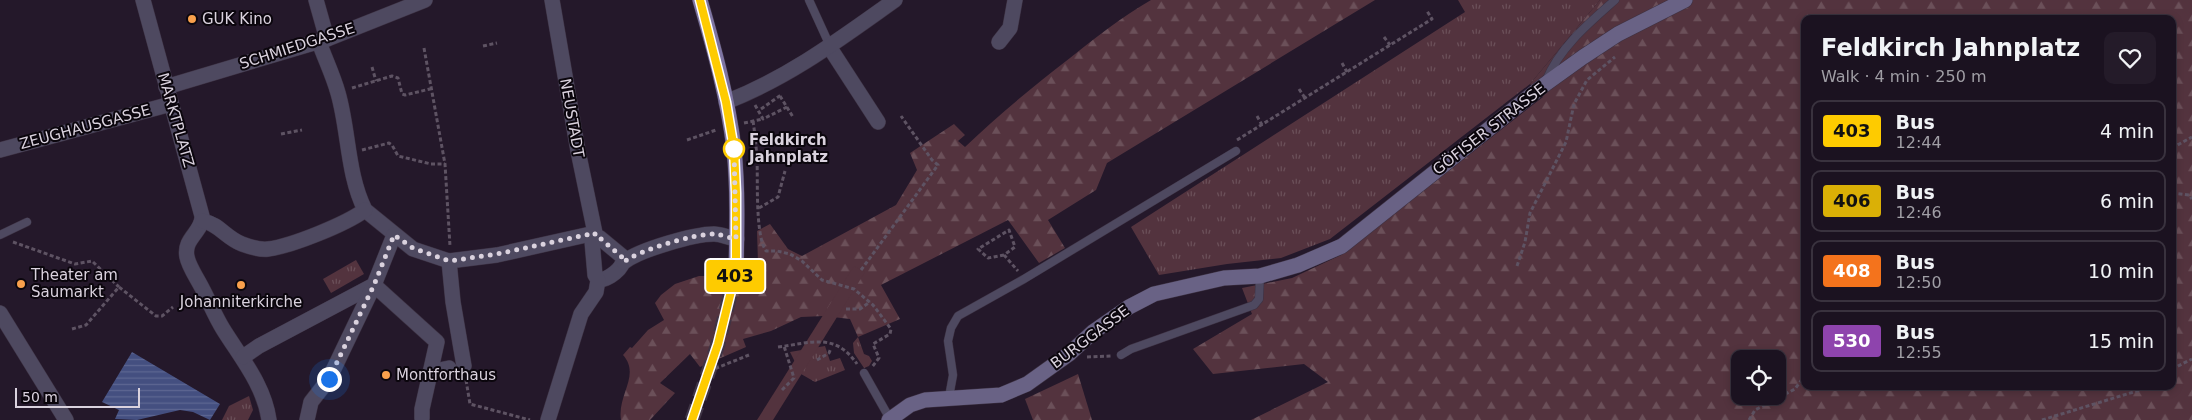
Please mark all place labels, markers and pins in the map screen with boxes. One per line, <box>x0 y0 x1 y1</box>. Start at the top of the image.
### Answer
place label: GUK Kino <box>202 10 272 28</box>
marker: GUK Kino <box>186 13 198 25</box>
place label: Feldkirch Jahnplatz <box>748 131 828 166</box>
marker: Feldkirch Jahnplatz <box>723 138 745 160</box>
place label: Theater am Saumarkt <box>30 266 118 301</box>
marker: Theater am Saumarkt <box>15 278 27 290</box>
marker: Johanniterkirche <box>235 279 247 291</box>
place label: Johanniterkirche <box>179 293 302 311</box>
place label: Montforthaus <box>396 366 496 384</box>
marker: Montforthaus <box>380 369 392 381</box>

